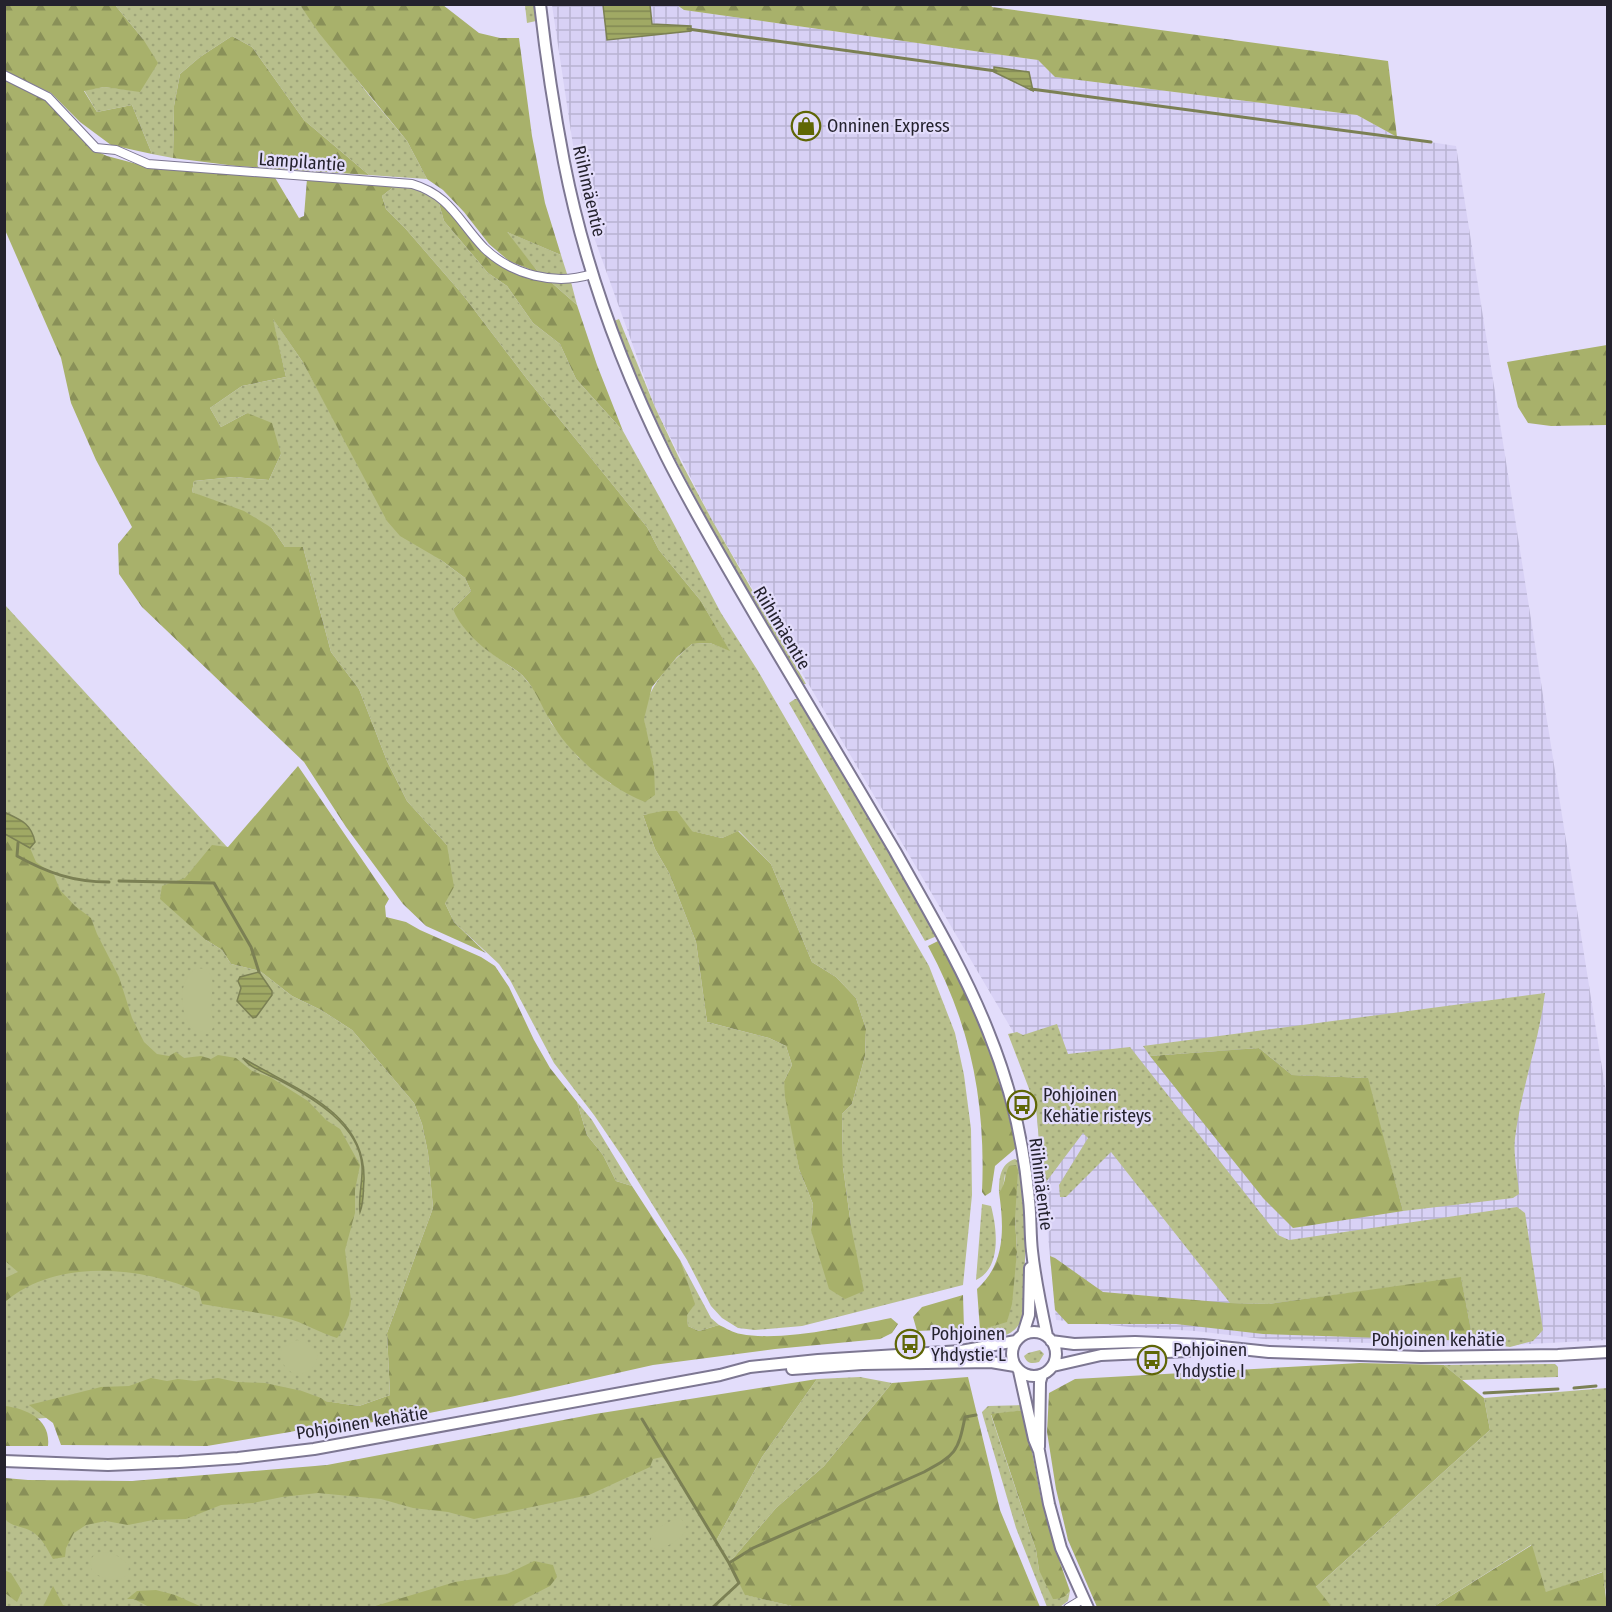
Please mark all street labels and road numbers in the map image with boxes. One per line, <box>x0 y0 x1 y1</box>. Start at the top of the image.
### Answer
street label: Riihimäentie <box>568 143 610 239</box>
street label: Lampilantie <box>258 148 346 176</box>
street label: Riihimäentie <box>749 582 815 674</box>
street label: Riihimäentie <box>1024 1136 1058 1232</box>
street label: Pohjoinen kehätie <box>1371 1329 1505 1351</box>
street label: Pohjoinen kehätie <box>294 1402 430 1444</box>

